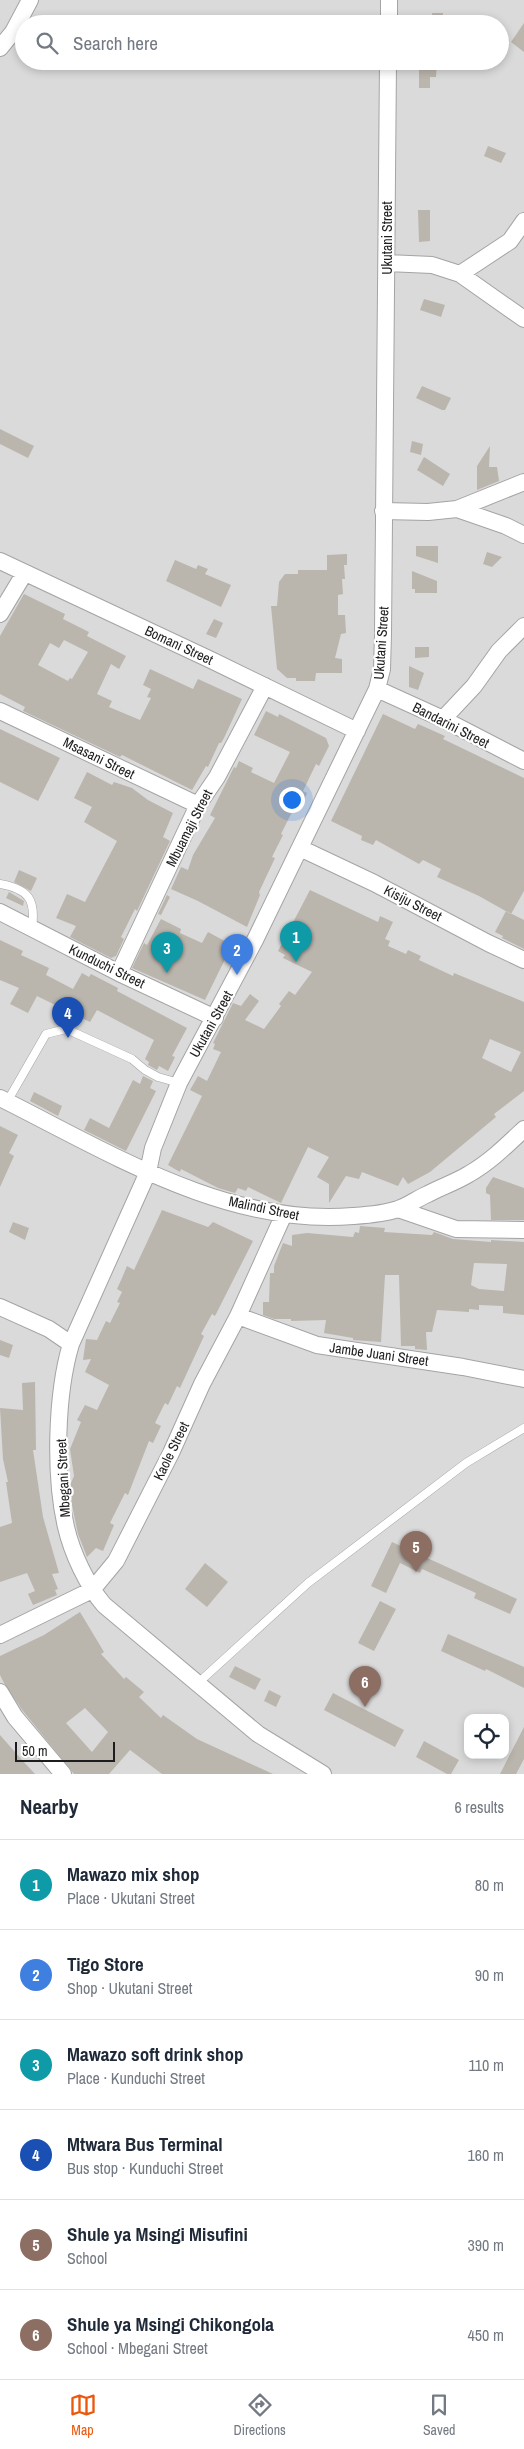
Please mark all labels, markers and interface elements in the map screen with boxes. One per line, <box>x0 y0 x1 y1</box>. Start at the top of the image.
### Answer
search box <box>15 15 509 70</box>
icon: search <box>33 29 61 57</box>
text: Search here <box>73 30 158 56</box>
street label: Ukutani Street <box>378 201 396 275</box>
street label: Ukutani Street <box>369 606 393 680</box>
street label: Bomani Street <box>142 621 216 669</box>
street label: Bandarini Street <box>410 698 492 752</box>
street label: Msasani Street <box>60 733 138 783</box>
street label: Mbuamaji Street <box>162 786 216 870</box>
your location <box>279 787 305 813</box>
street label: Kisiju Street <box>381 881 445 925</box>
pin: 1 <box>280 921 312 962</box>
pin: 3 <box>151 932 183 973</box>
pin: 2 <box>221 934 253 975</box>
street label: Kunduchi Street <box>66 940 148 992</box>
street label: Ukutani Street <box>185 988 237 1060</box>
pin: 4 <box>52 997 84 1038</box>
street label: Malindi Street <box>227 1192 301 1224</box>
street label: Jambe Juani Street <box>328 1338 430 1370</box>
street label: Kaole Street <box>149 1419 193 1483</box>
street label: Mbegani Street <box>52 1438 74 1518</box>
pin: 5 <box>400 1531 432 1572</box>
pin: 6 <box>349 1666 381 1707</box>
map controls <box>464 1714 509 1759</box>
button: locate <box>464 1714 509 1759</box>
scale bar <box>15 1739 115 1762</box>
text: 50 m <box>22 1742 48 1760</box>
text: Nearby <box>20 1792 78 1821</box>
text: 6 results <box>454 1796 504 1818</box>
text: Mawazo mix shop <box>67 1861 199 1887</box>
text: 1 <box>32 1874 40 1896</box>
text: 80 m <box>475 1874 504 1896</box>
text: Place · Ukutani Street <box>67 1887 195 1909</box>
text: Tigo Store <box>67 1951 144 1977</box>
text: 2 <box>32 1964 40 1986</box>
text: 90 m <box>475 1964 504 1986</box>
text: Shop · Ukutani Street <box>67 1977 192 1999</box>
text: Mawazo soft drink shop <box>67 2041 244 2067</box>
text: 3 <box>32 2054 40 2076</box>
text: 110 m <box>468 2054 504 2076</box>
text: Place · Kunduchi Street <box>67 2067 205 2089</box>
text: Mtwara Bus Terminal <box>67 2131 223 2157</box>
text: 4 <box>32 2144 40 2166</box>
text: 160 m <box>468 2144 504 2166</box>
text: Bus stop · Kunduchi Street <box>67 2157 223 2179</box>
text: Shule ya Msingi Misufini <box>67 2221 248 2247</box>
text: 5 <box>32 2234 40 2256</box>
text: 390 m <box>468 2234 504 2256</box>
text: School <box>67 2247 107 2269</box>
text: Shule ya Msingi Chikongola <box>67 2311 274 2337</box>
text: 6 <box>32 2324 40 2346</box>
text: 450 m <box>468 2324 504 2346</box>
text: School · Mbegani Street <box>67 2337 208 2359</box>
tab: Map <box>69 2391 97 2439</box>
tab: Directions <box>234 2391 286 2439</box>
tab: Saved <box>423 2391 455 2439</box>

